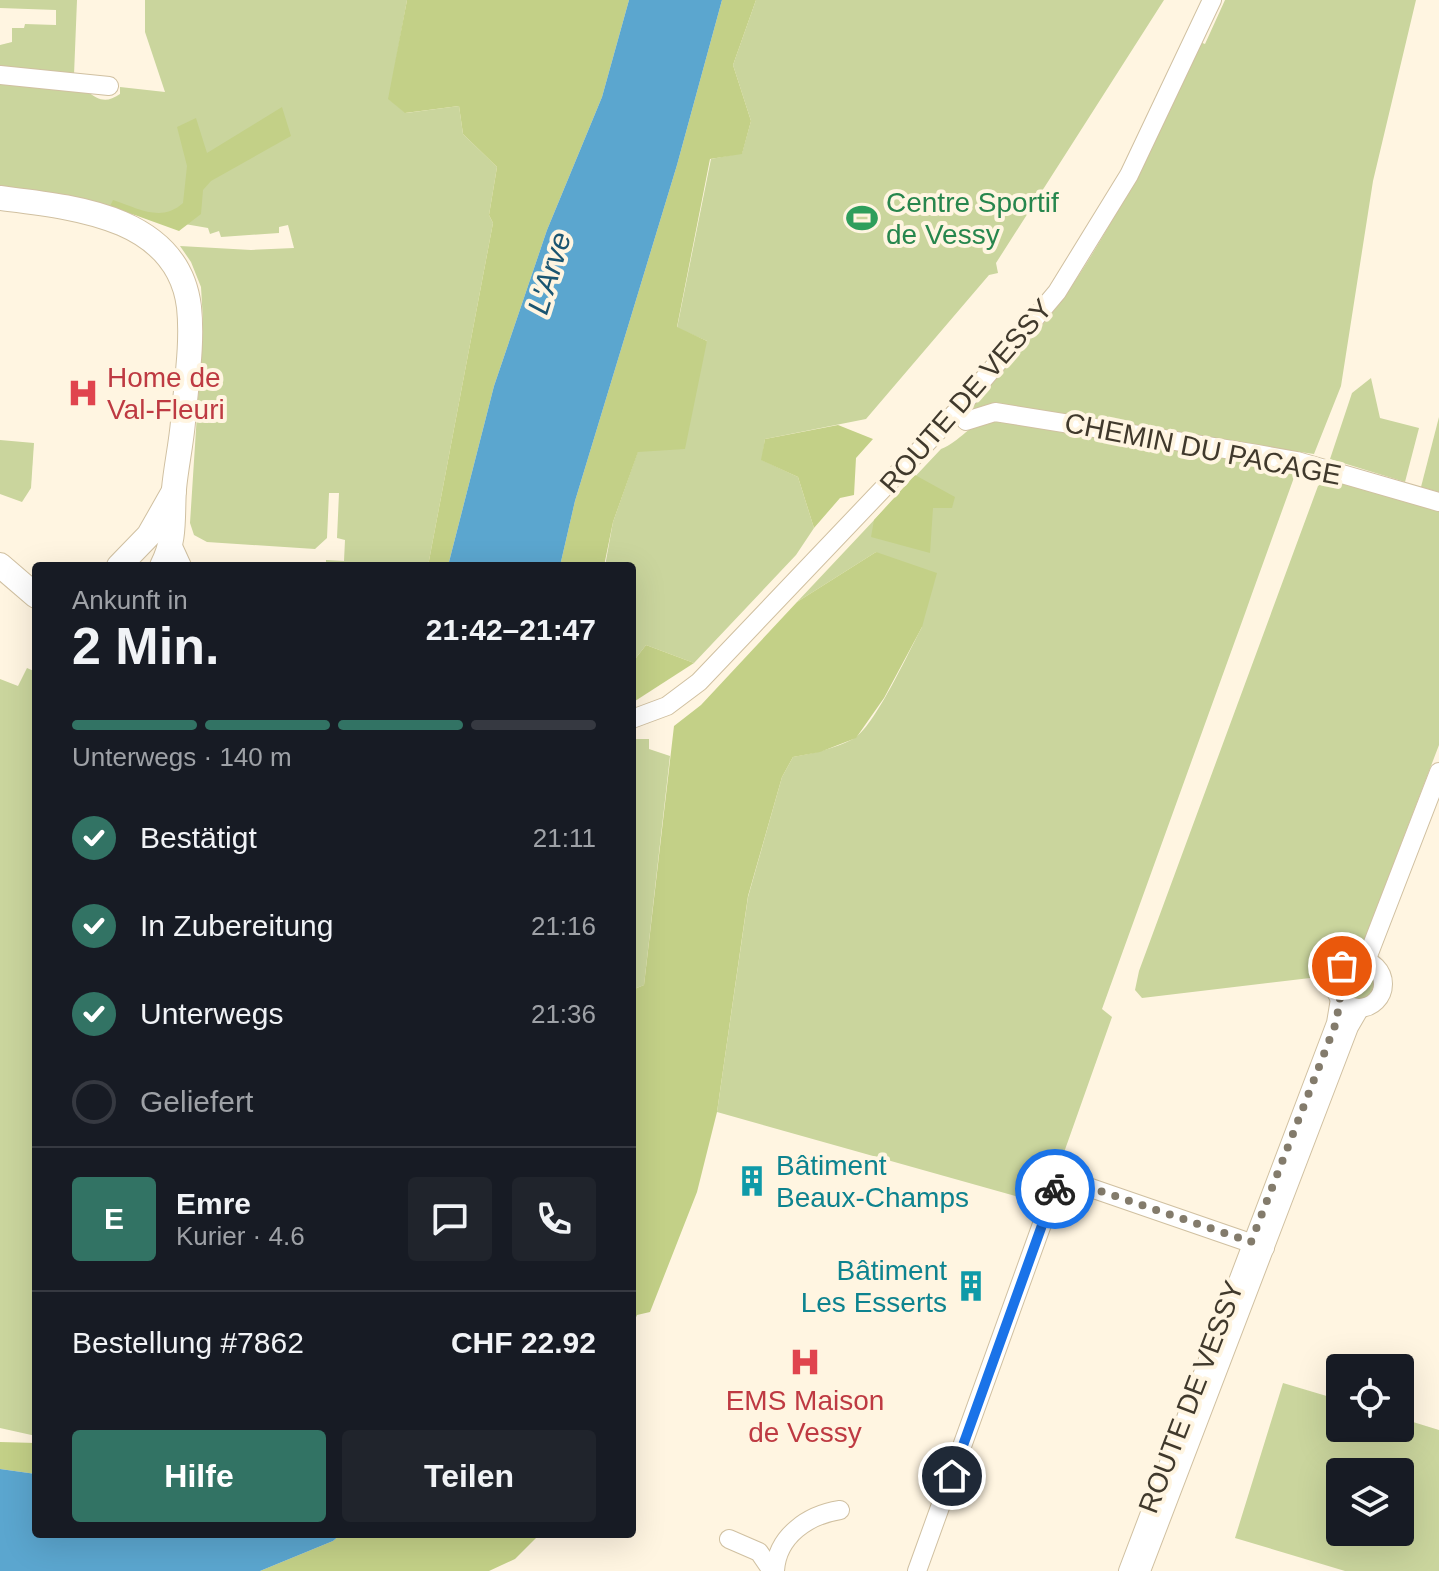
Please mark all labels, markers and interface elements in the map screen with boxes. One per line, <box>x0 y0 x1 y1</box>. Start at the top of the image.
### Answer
place label: Centre Sportif de Vessy <box>886 187 1059 250</box>
sports icon: Centre Sportif de Vessy <box>845 201 879 235</box>
water label: L'Arve <box>521 228 577 318</box>
street label: ROUTE DE VESSY <box>874 293 1059 499</box>
place label: Home de Val-Fleuri <box>107 362 225 425</box>
hospital icon: Home de Val-Fleuri <box>66 376 100 410</box>
street label: CHEMIN DU PACAGE <box>1062 407 1344 491</box>
text: Ankunft in <box>72 585 188 615</box>
text: 21:42–21:47 <box>426 613 596 646</box>
text: 2 Min. <box>72 617 219 675</box>
text: Unterwegs · 140 m <box>72 742 292 772</box>
icon: check <box>72 816 116 860</box>
text: Bestätigt <box>140 821 257 854</box>
text: 21:11 <box>533 823 596 853</box>
icon: check <box>72 904 116 948</box>
text: In Zubereitung <box>140 909 333 942</box>
text: 21:16 <box>531 911 596 941</box>
pin <box>1308 932 1376 1000</box>
icon: bag <box>1320 944 1364 988</box>
icon: check <box>72 992 116 1036</box>
text: Unterwegs <box>140 997 283 1030</box>
text: 21:36 <box>531 999 596 1029</box>
text: Geliefert <box>140 1085 253 1118</box>
courier <box>1015 1149 1095 1229</box>
place label: Bâtiment Beaux-Champs <box>776 1150 969 1213</box>
building icon: Bâtiment Beaux-Champs <box>735 1164 769 1198</box>
icon: bike <box>1033 1167 1077 1211</box>
button: chat <box>408 1177 492 1261</box>
button: phone <box>512 1177 596 1261</box>
text: Emre <box>176 1187 251 1220</box>
text: E <box>104 1202 124 1235</box>
text: Kurier · 4.6 <box>176 1221 305 1251</box>
place label: Bâtiment Les Esserts <box>801 1255 947 1318</box>
building icon: Bâtiment Les Esserts <box>954 1269 988 1303</box>
street label: ROUTE DE VESSY <box>1132 1276 1250 1517</box>
text: Bestellung #7862 <box>72 1326 304 1359</box>
text: CHF 22.92 <box>451 1326 596 1359</box>
hospital icon: EMS Maison de Vessy <box>788 1345 822 1379</box>
map controls <box>1326 1354 1414 1546</box>
button: locate <box>1326 1354 1414 1442</box>
place label: EMS Maison de Vessy <box>726 1385 884 1448</box>
button: Hilfe <box>72 1430 326 1522</box>
button: Teilen <box>342 1430 596 1522</box>
pin <box>918 1442 986 1510</box>
icon: home <box>930 1454 974 1498</box>
button: layers <box>1326 1458 1414 1546</box>

